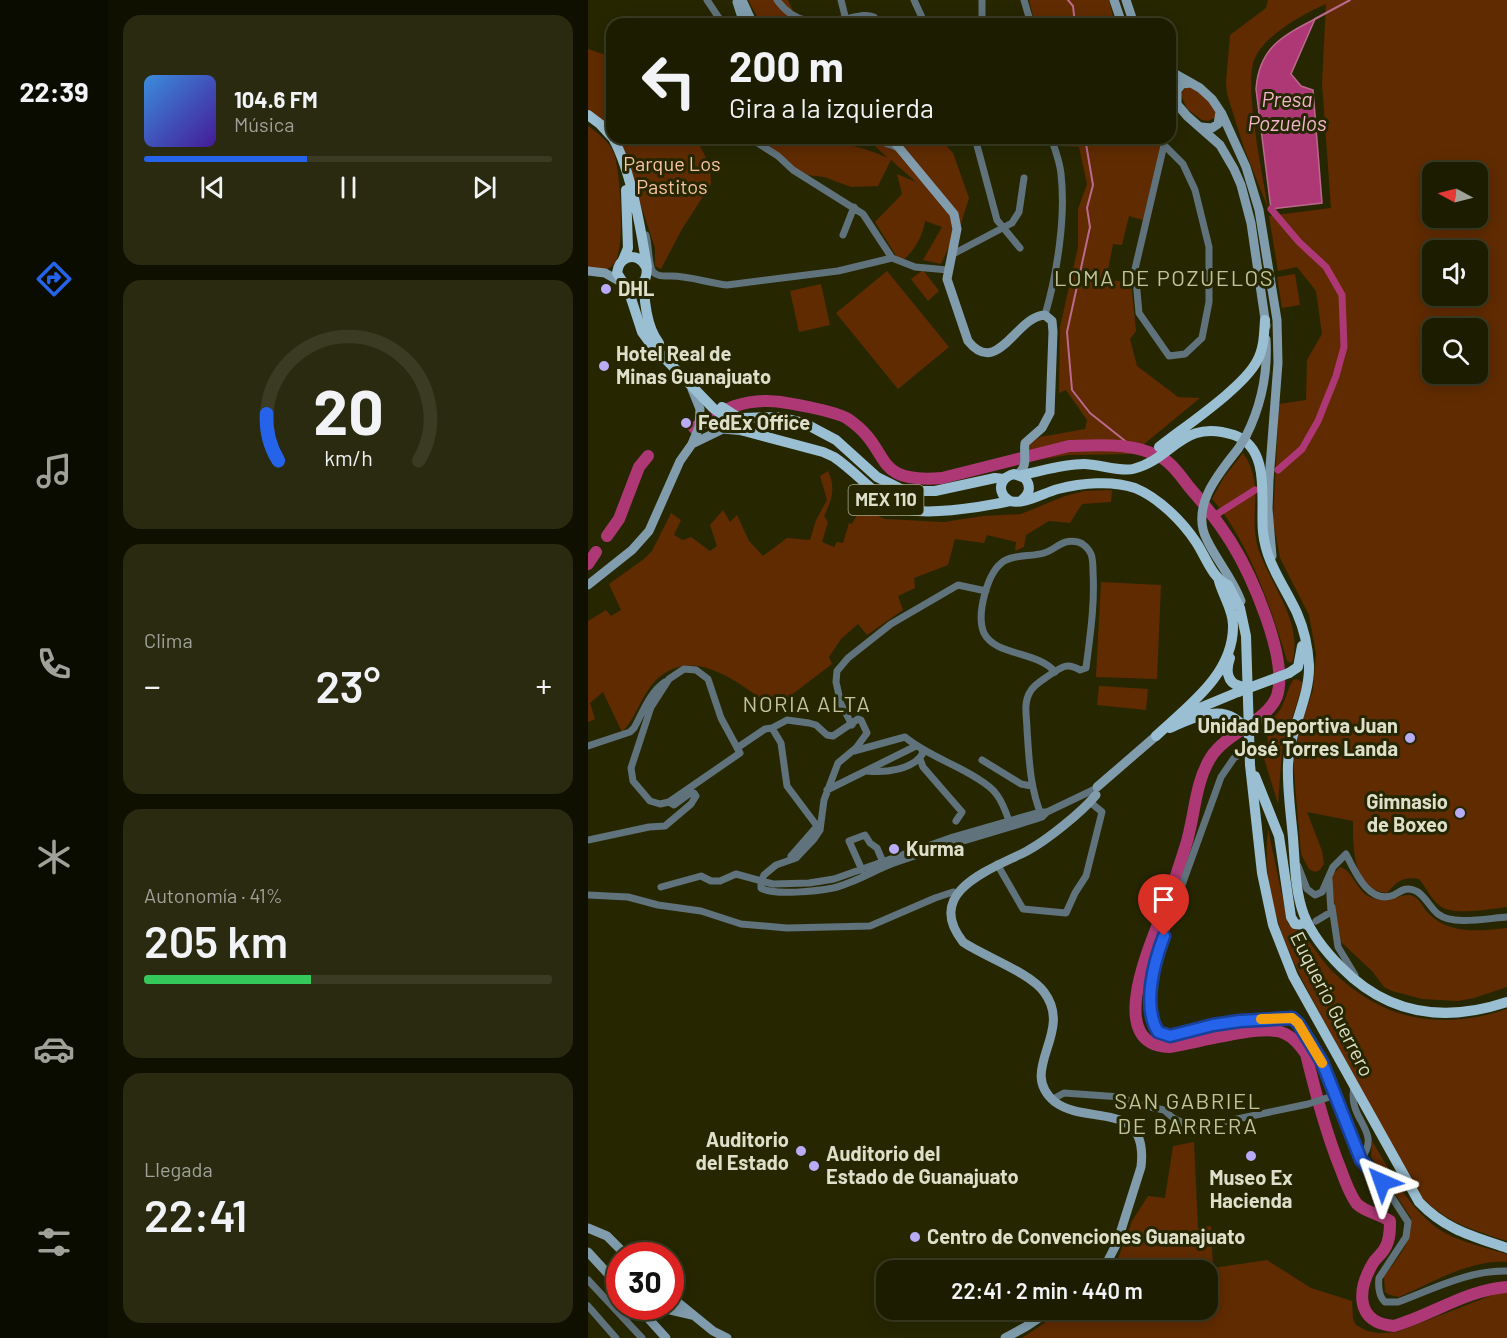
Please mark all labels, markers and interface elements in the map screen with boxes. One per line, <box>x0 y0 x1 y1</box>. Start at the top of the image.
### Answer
text: 200 m <box>729 40 844 90</box>
icon: left <box>630 42 708 120</box>
text: 22:39 <box>20 75 89 107</box>
text: 104.6 FM <box>234 86 318 112</box>
water label: Presa Pozuelos <box>1247 86 1327 135</box>
text: Gira a la izquierda <box>729 91 934 123</box>
text: Música <box>234 112 294 136</box>
park label: Parque Los Pastitos <box>623 151 721 198</box>
north arrow <box>1422 162 1488 228</box>
map controls <box>1422 162 1488 384</box>
icon: previous <box>196 171 229 204</box>
icon: pause <box>332 171 365 204</box>
icon: next <box>468 171 501 204</box>
button: sound <box>1422 240 1488 306</box>
icon: directions <box>33 258 75 300</box>
district label: LOMA DE POZUELOS <box>1054 264 1274 290</box>
place label: DHL <box>618 276 654 300</box>
marker: DHL <box>599 282 613 296</box>
button: search <box>1422 318 1488 384</box>
place label: Hotel Real de Minas Guanajuato <box>616 341 771 388</box>
marker: Hotel Real de Minas Guanajuato <box>597 359 611 373</box>
text: 20 <box>313 374 383 448</box>
place label: FedEx Office <box>698 410 810 434</box>
marker: FedEx Office <box>679 416 693 430</box>
text: km/h <box>324 446 372 471</box>
icon: music <box>33 450 75 492</box>
road number: MEX 110 <box>848 485 924 515</box>
text: Clima <box>144 628 193 652</box>
icon: phone <box>33 643 75 685</box>
text: 23° <box>315 658 381 712</box>
text: − <box>144 665 161 705</box>
text: + <box>536 665 552 705</box>
district label: NORIA ALTA <box>743 690 871 716</box>
place label: Unidad Deportiva Juan José Torres Landa <box>1198 713 1398 760</box>
marker: Unidad Deportiva Juan José Torres Landa <box>1403 731 1417 745</box>
place label: Gimnasio de Boxeo <box>1366 789 1448 836</box>
marker: Gimnasio de Boxeo <box>1453 806 1467 820</box>
icon: climate <box>33 836 75 878</box>
place label: Kurma <box>906 836 964 860</box>
marker: Kurma <box>887 842 901 856</box>
pin <box>1138 874 1189 936</box>
text: Autonomía · 41% <box>144 883 283 907</box>
icon: arrive <box>1147 883 1180 916</box>
text: 205 km <box>144 913 288 967</box>
street label: Euquerio Guerrero <box>1286 927 1380 1080</box>
icon: car <box>33 1028 75 1070</box>
district label: SAN GABRIEL DE BARRERA <box>1114 1087 1262 1138</box>
place label: Auditorio del Estado <box>696 1127 789 1174</box>
place label: Auditorio del Estado de Guanajuato <box>826 1141 1019 1188</box>
marker: Auditorio del Estado <box>794 1144 808 1158</box>
marker: Museo Ex Hacienda <box>1244 1149 1258 1163</box>
position arrow <box>1350 1150 1414 1214</box>
text: Llegada <box>144 1157 213 1181</box>
marker: Auditorio del Estado de Guanajuato <box>807 1159 821 1173</box>
place label: Museo Ex Hacienda <box>1209 1165 1293 1212</box>
text: 22:41 <box>144 1187 248 1241</box>
icon: filters <box>33 1221 75 1263</box>
place label: Centro de Convenciones Guanajuato <box>927 1224 1246 1248</box>
marker: Centro de Convenciones Guanajuato <box>908 1230 922 1244</box>
speed limit sign: 30 <box>606 1242 684 1320</box>
text: 22:41 · 2 min · 440 m <box>951 1277 1143 1303</box>

